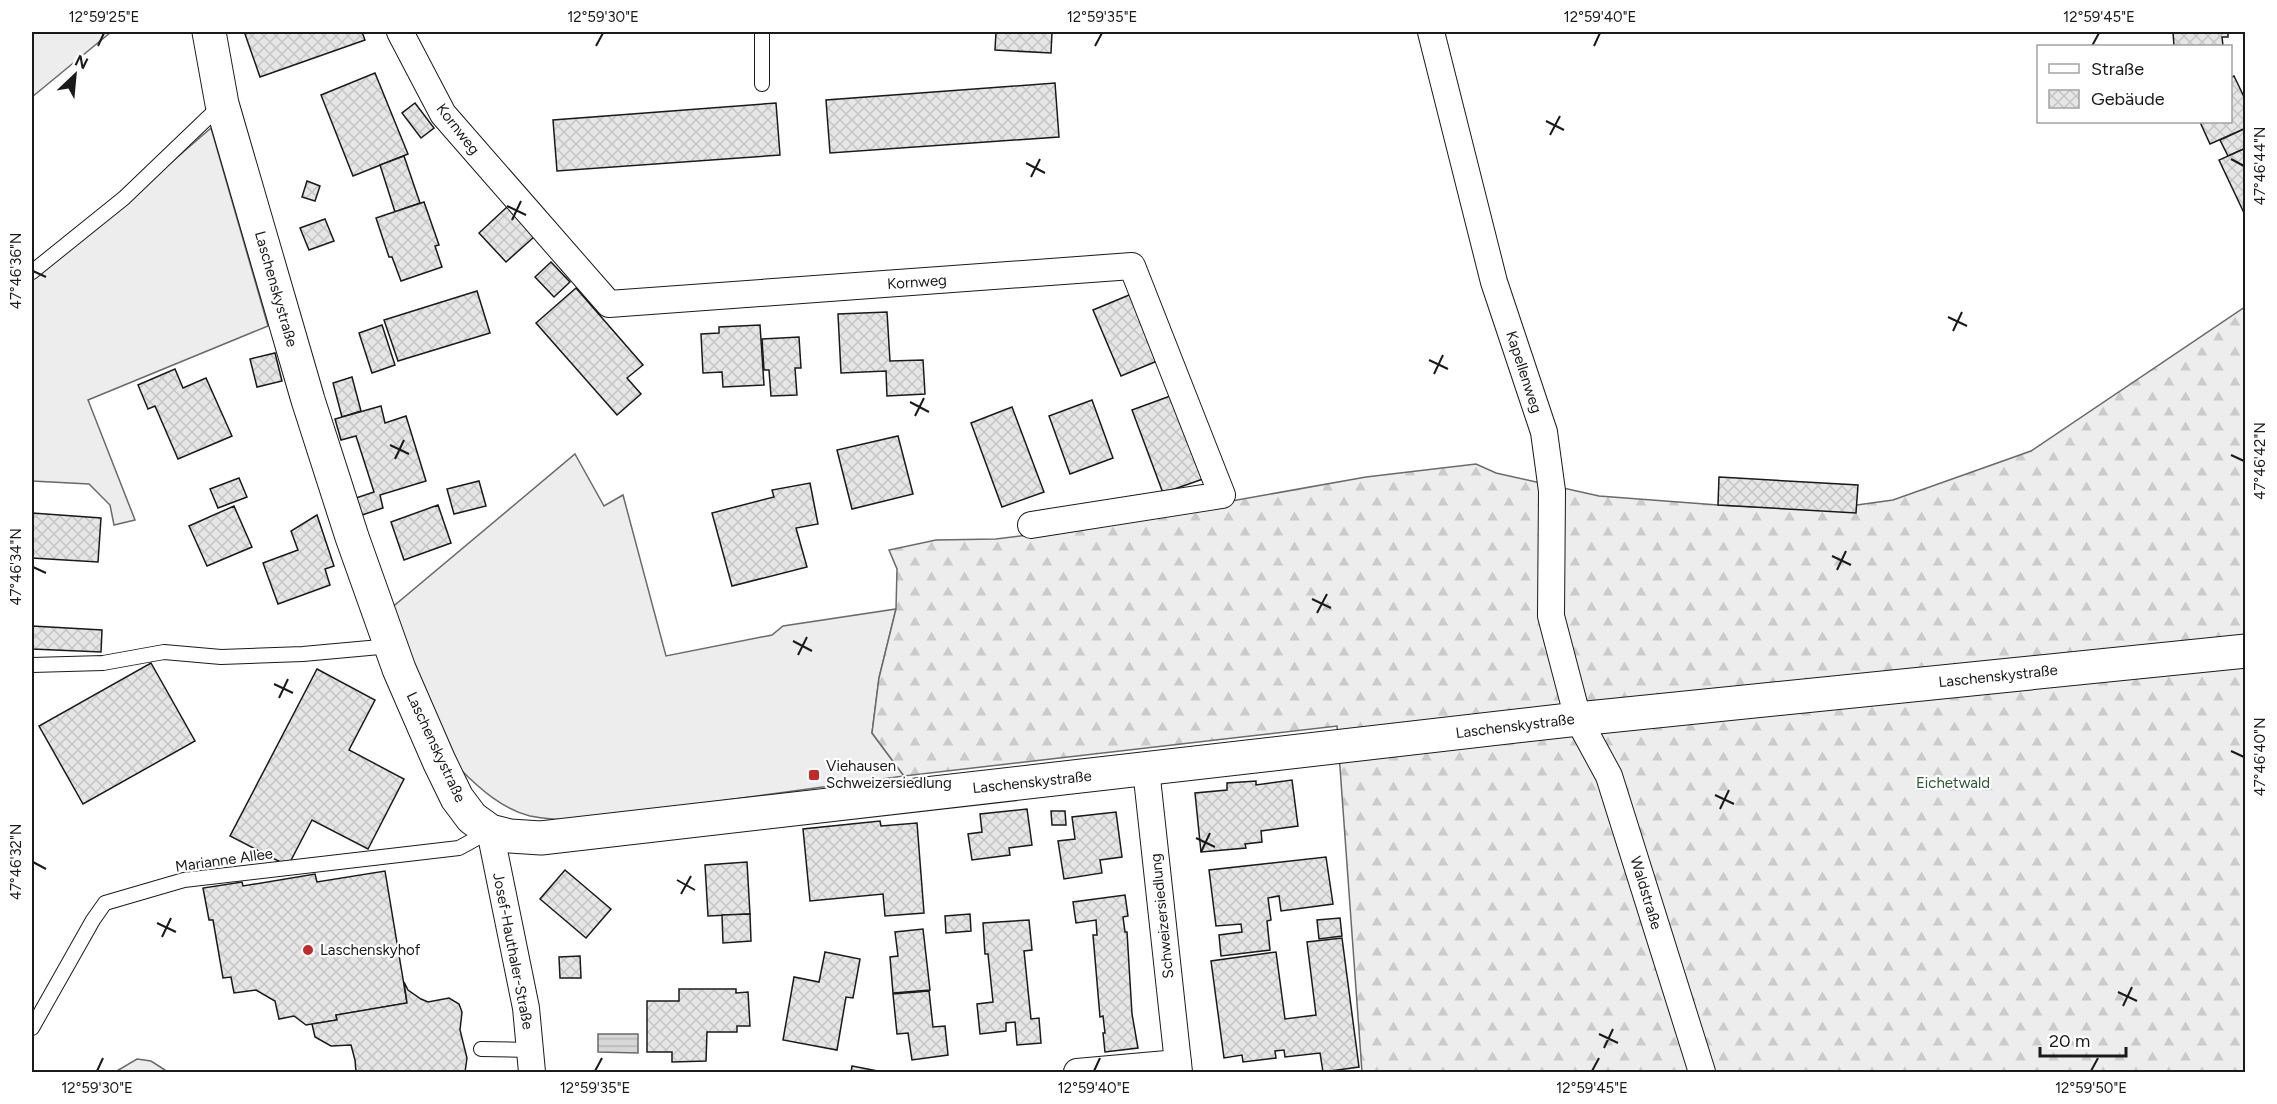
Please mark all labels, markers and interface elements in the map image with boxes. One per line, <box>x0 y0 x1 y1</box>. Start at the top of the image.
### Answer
text: 12°59'25"E <box>69 8 139 26</box>
text: 12°59'30"E <box>567 8 639 26</box>
text: 12°59'35"E <box>1067 8 1137 26</box>
text: 12°59'40"E <box>1564 8 1636 26</box>
text: 12°59'45"E <box>2063 8 2135 26</box>
north arrow <box>45 45 105 105</box>
legend <box>2037 45 2232 123</box>
text: N <box>72 51 91 73</box>
text: Straße <box>2091 58 2144 80</box>
text: Gebäude <box>2091 88 2165 110</box>
street label: Kornweg <box>433 100 483 158</box>
text: 47°46'44"N <box>2251 127 2269 205</box>
street label: Laschenskystraße <box>251 229 301 349</box>
text: 47°46'36"N <box>7 233 25 309</box>
street label: Kornweg <box>887 271 947 293</box>
street label: Kapellenweg <box>1502 329 1546 415</box>
text: 47°46'42"N <box>2251 422 2269 500</box>
text: 47°46'34"N <box>7 528 25 606</box>
street label: Laschenskystraße <box>1938 661 2058 691</box>
street label: Laschenskystraße <box>403 689 469 805</box>
street label: Laschenskystraße <box>1455 710 1575 742</box>
text: 47°46'40"N <box>2251 717 2269 797</box>
place label: Viehausen Schweizersiedlung <box>826 757 952 792</box>
street label: Laschenskystraße <box>972 767 1092 797</box>
marker: Viehausen Schweizersiedlung <box>807 768 821 782</box>
park label: Eichetwald <box>1916 774 1990 792</box>
text: 47°46'32"N <box>7 824 25 900</box>
street label: Marianne Allee <box>174 844 274 876</box>
street label: Schweizersiedlung <box>1146 853 1178 979</box>
street label: Waldstraße <box>1626 854 1666 932</box>
street label: Josef-Hauthaler-Straße <box>489 871 537 1031</box>
place label: Laschenskyhof <box>320 941 421 959</box>
marker: Laschenskyhof <box>301 943 315 957</box>
scale bar <box>2040 1020 2126 1058</box>
text: 20 m <box>2049 1030 2090 1052</box>
text: 12°59'30"E <box>61 1079 133 1097</box>
text: 12°59'35"E <box>560 1079 630 1097</box>
text: 12°59'40"E <box>1058 1079 1130 1097</box>
text: 12°59'45"E <box>1556 1079 1628 1097</box>
text: 12°59'50"E <box>2055 1079 2127 1097</box>

